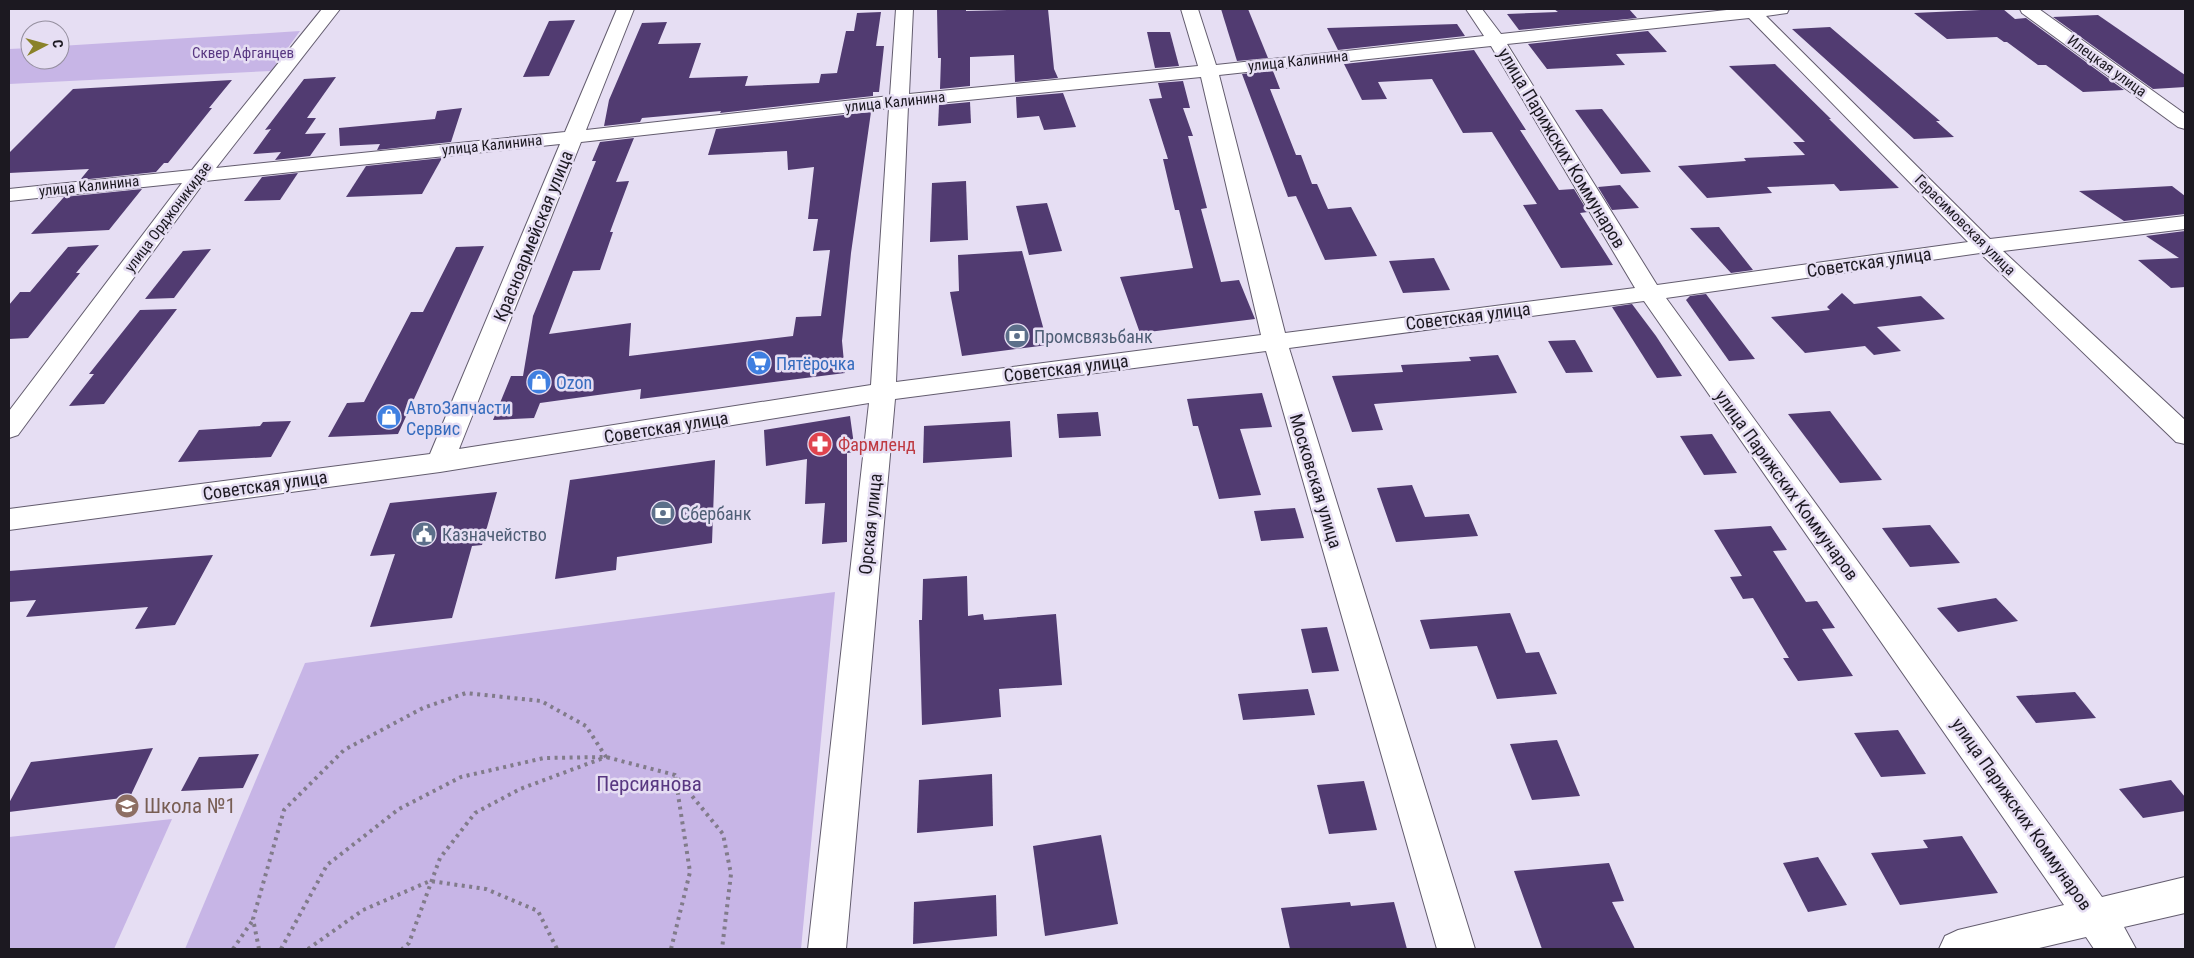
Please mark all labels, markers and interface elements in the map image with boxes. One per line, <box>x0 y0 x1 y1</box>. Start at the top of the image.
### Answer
north arrow <box>20 20 70 70</box>
street label: Илецкая улица <box>2064 31 2150 101</box>
text: С <box>50 39 66 48</box>
park label: Сквер Афганцев <box>192 44 294 62</box>
street label: улица Парижских Коммунаров <box>1494 44 1630 252</box>
street label: улица Калинина <box>1247 47 1349 75</box>
street label: улица Калинина <box>844 88 946 116</box>
street label: улица Калинина <box>441 131 543 159</box>
street label: Красноармейская улица <box>489 147 577 325</box>
street label: улица Орджоникидзе <box>121 158 215 276</box>
street label: Герасимовская улица <box>1911 171 2019 279</box>
street label: улица Калинина <box>38 172 140 200</box>
street label: Советская улица <box>1805 243 1933 281</box>
street label: Советская улица <box>1404 298 1532 334</box>
bank icon: Промсвязьбанк <box>1004 323 1030 349</box>
place label: Промсвязьбанк <box>1034 326 1153 347</box>
supermarket icon: Пятёрочка <box>746 350 772 376</box>
street label: Советская улица <box>1002 350 1130 386</box>
place label: Пятёрочка <box>776 353 855 374</box>
shop icon: Ozon <box>526 369 552 395</box>
place label: Ozon <box>556 372 592 393</box>
street label: улица Парижских Коммунаров <box>1711 386 1863 584</box>
place label: АвтоЗапчасти Сервис <box>406 397 511 439</box>
shop icon: АвтоЗапчасти Сервис <box>376 404 402 430</box>
street label: Советская улица <box>602 407 730 447</box>
street label: Московская улица <box>1286 411 1346 551</box>
pharmacy icon: Фармленд <box>807 431 833 457</box>
place label: Фармленд <box>838 434 916 455</box>
street label: Советская улица <box>201 466 329 504</box>
street label: Орская улица <box>854 472 886 576</box>
bank icon: Сбербанк <box>650 500 676 526</box>
place label: Сбербанк <box>680 503 752 524</box>
public building icon: Казначейство <box>411 521 437 547</box>
place label: Казначейство <box>442 524 547 545</box>
street label: улица Парижских Коммунаров <box>1947 714 2097 914</box>
park label: Персиянова <box>596 772 702 796</box>
school or university icon: Школа №1 <box>114 793 140 819</box>
place label: Школа №1 <box>144 794 236 818</box>

